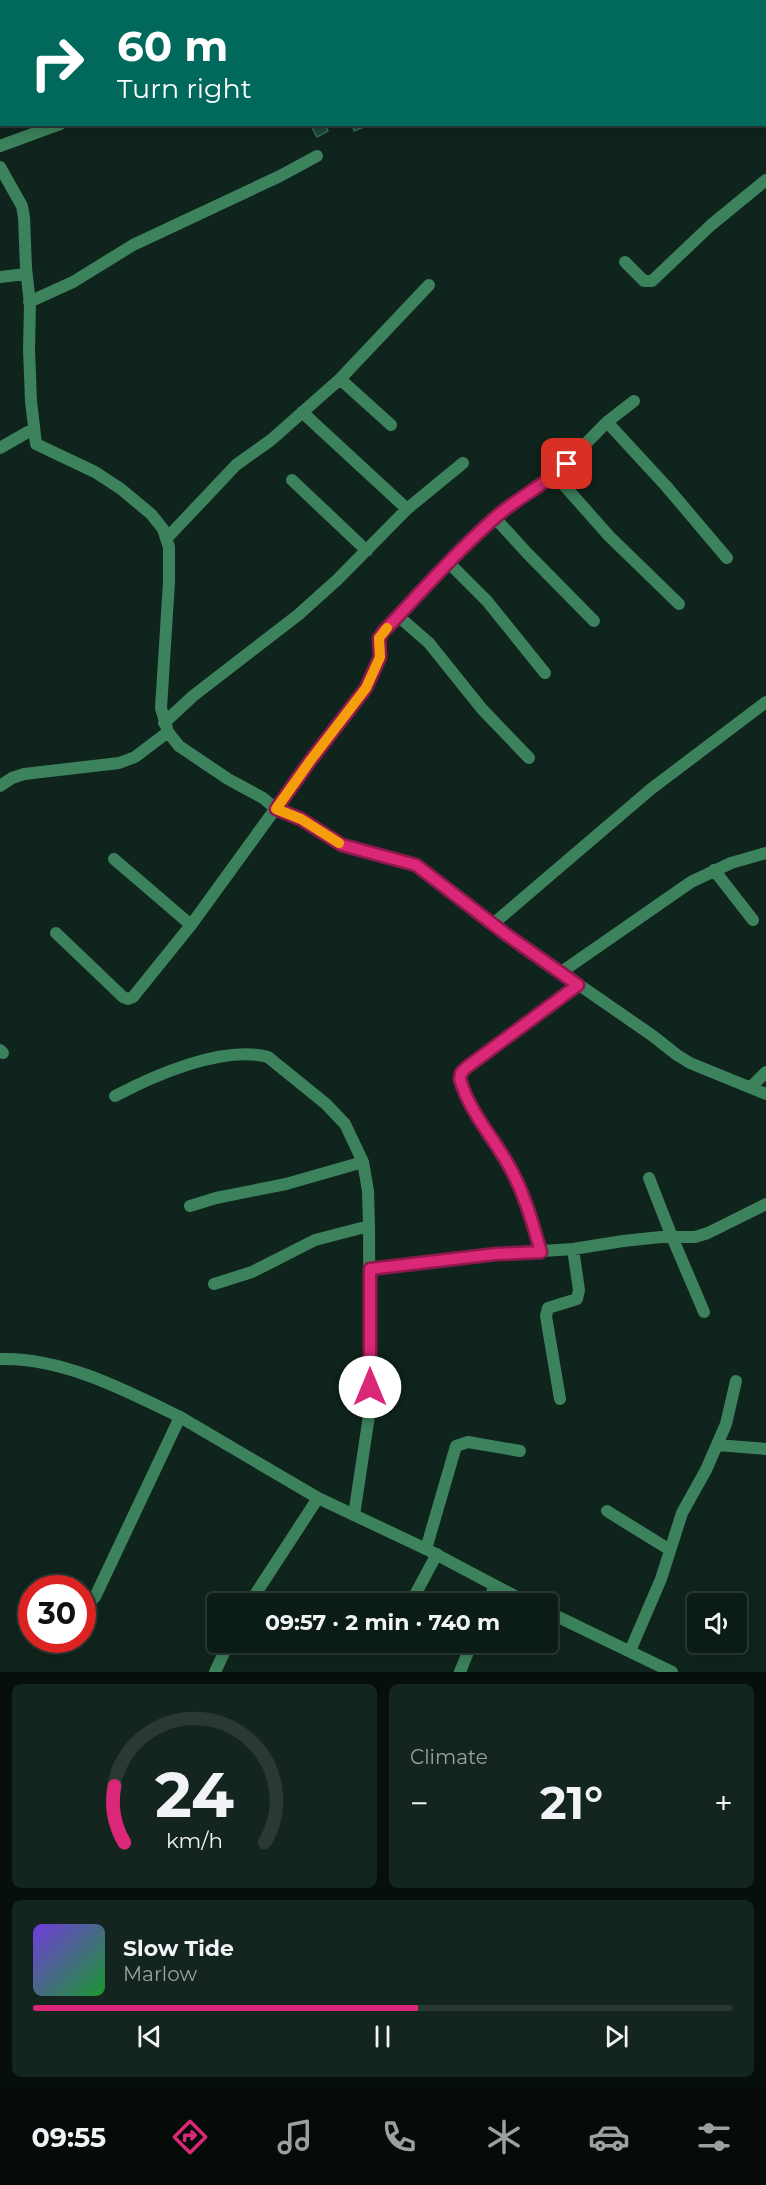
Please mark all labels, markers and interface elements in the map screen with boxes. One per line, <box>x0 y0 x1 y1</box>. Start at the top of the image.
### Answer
text: 60 m <box>117 20 228 72</box>
icon: right <box>18 24 96 102</box>
text: Turn right <box>117 72 252 105</box>
pin <box>541 438 592 489</box>
icon: arrive <box>550 447 583 480</box>
position arrow <box>338 1355 402 1419</box>
speed limit sign: 30 <box>18 1575 96 1653</box>
map controls <box>687 1593 747 1653</box>
button: sound <box>687 1593 747 1653</box>
text: 09:57 · 2 min · 740 m <box>265 1609 500 1636</box>
text: Climate <box>410 1745 488 1769</box>
text: 24 <box>155 1757 234 1833</box>
text: 21° <box>540 1775 603 1830</box>
text: − <box>410 1783 429 1823</box>
text: + <box>714 1783 733 1823</box>
text: km/h <box>166 1827 223 1853</box>
text: Slow Tide <box>123 1935 234 1962</box>
text: Marlow <box>123 1962 197 1986</box>
icon: previous <box>133 2020 166 2053</box>
icon: pause <box>366 2020 399 2053</box>
icon: next <box>600 2020 633 2053</box>
icon: directions <box>169 2116 211 2158</box>
icon: music <box>274 2116 316 2158</box>
icon: phone <box>378 2116 420 2158</box>
icon: climate <box>483 2116 525 2158</box>
icon: car <box>588 2116 630 2158</box>
icon: filters <box>693 2116 735 2158</box>
text: 09:55 <box>31 2121 106 2154</box>

